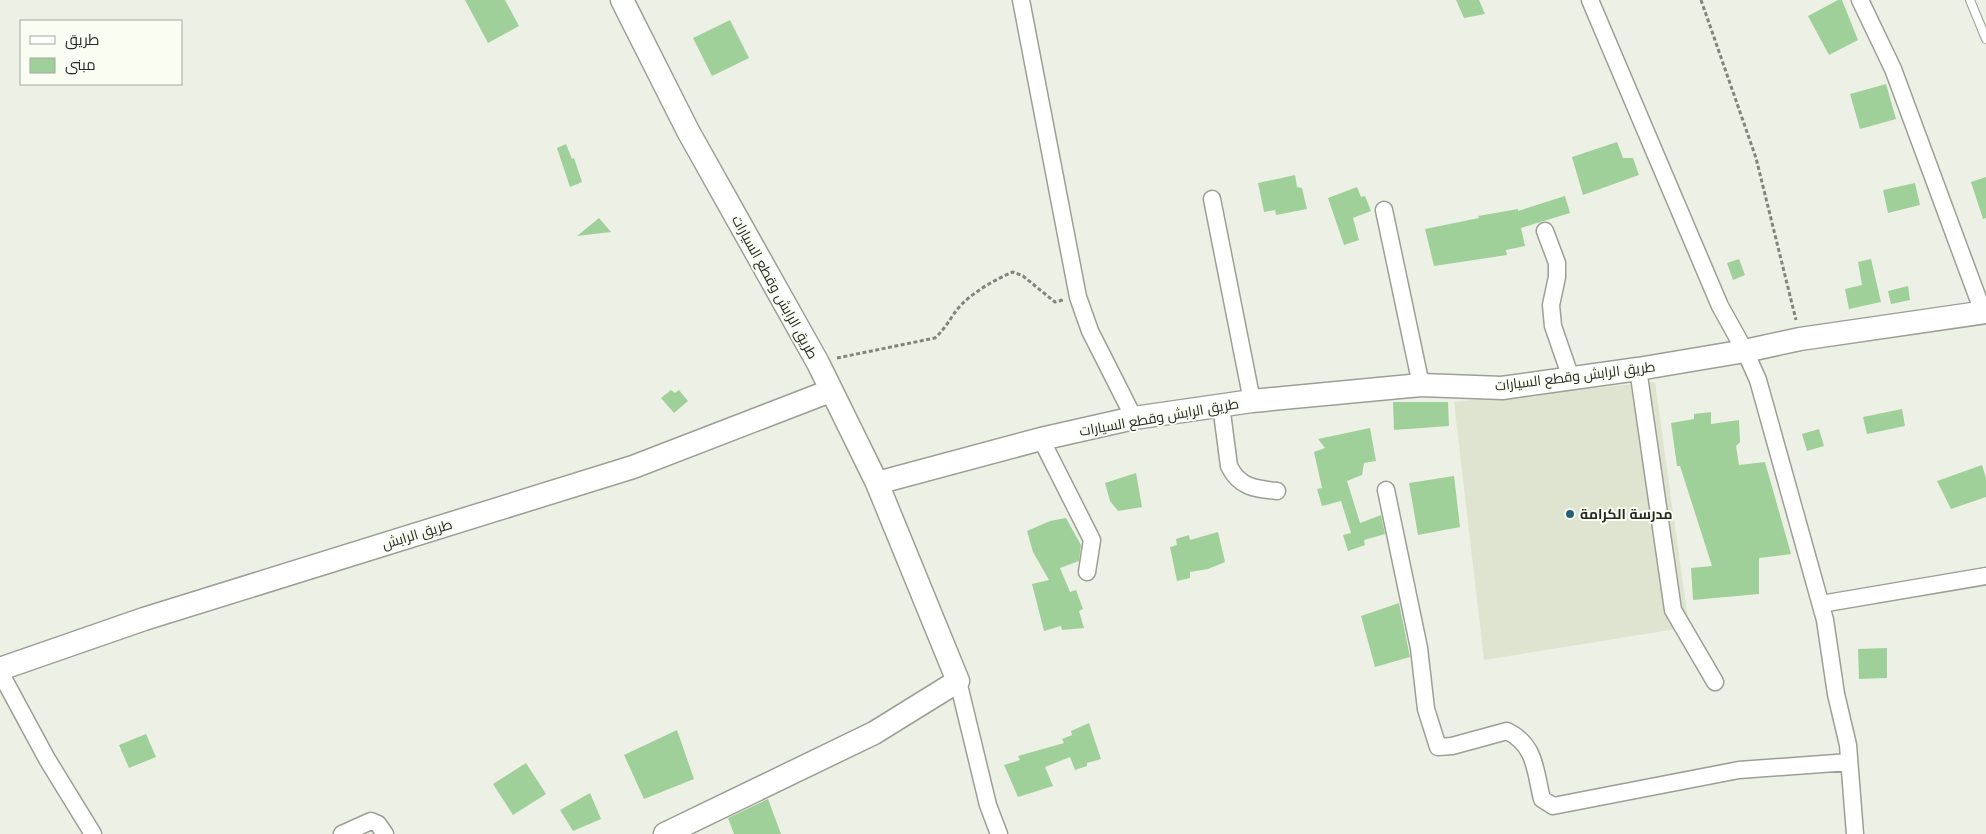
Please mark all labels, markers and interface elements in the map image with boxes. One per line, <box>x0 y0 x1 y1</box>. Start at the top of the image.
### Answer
legend <box>20 20 182 85</box>
text: طريق <box>65 29 99 50</box>
text: مبنى <box>65 54 96 75</box>
street label: طريق الرابش وقطع السيارات <box>728 212 823 362</box>
street label: طريق الرابش وقطع السيارات <box>1494 356 1656 395</box>
street label: طريق الرابش وقطع السيارات <box>1078 393 1240 440</box>
place label: مدرسة الكرامة <box>1580 504 1672 523</box>
marker: مدرسة الكرامة <box>1564 508 1576 520</box>
street label: طريق الرابش <box>379 514 454 553</box>

